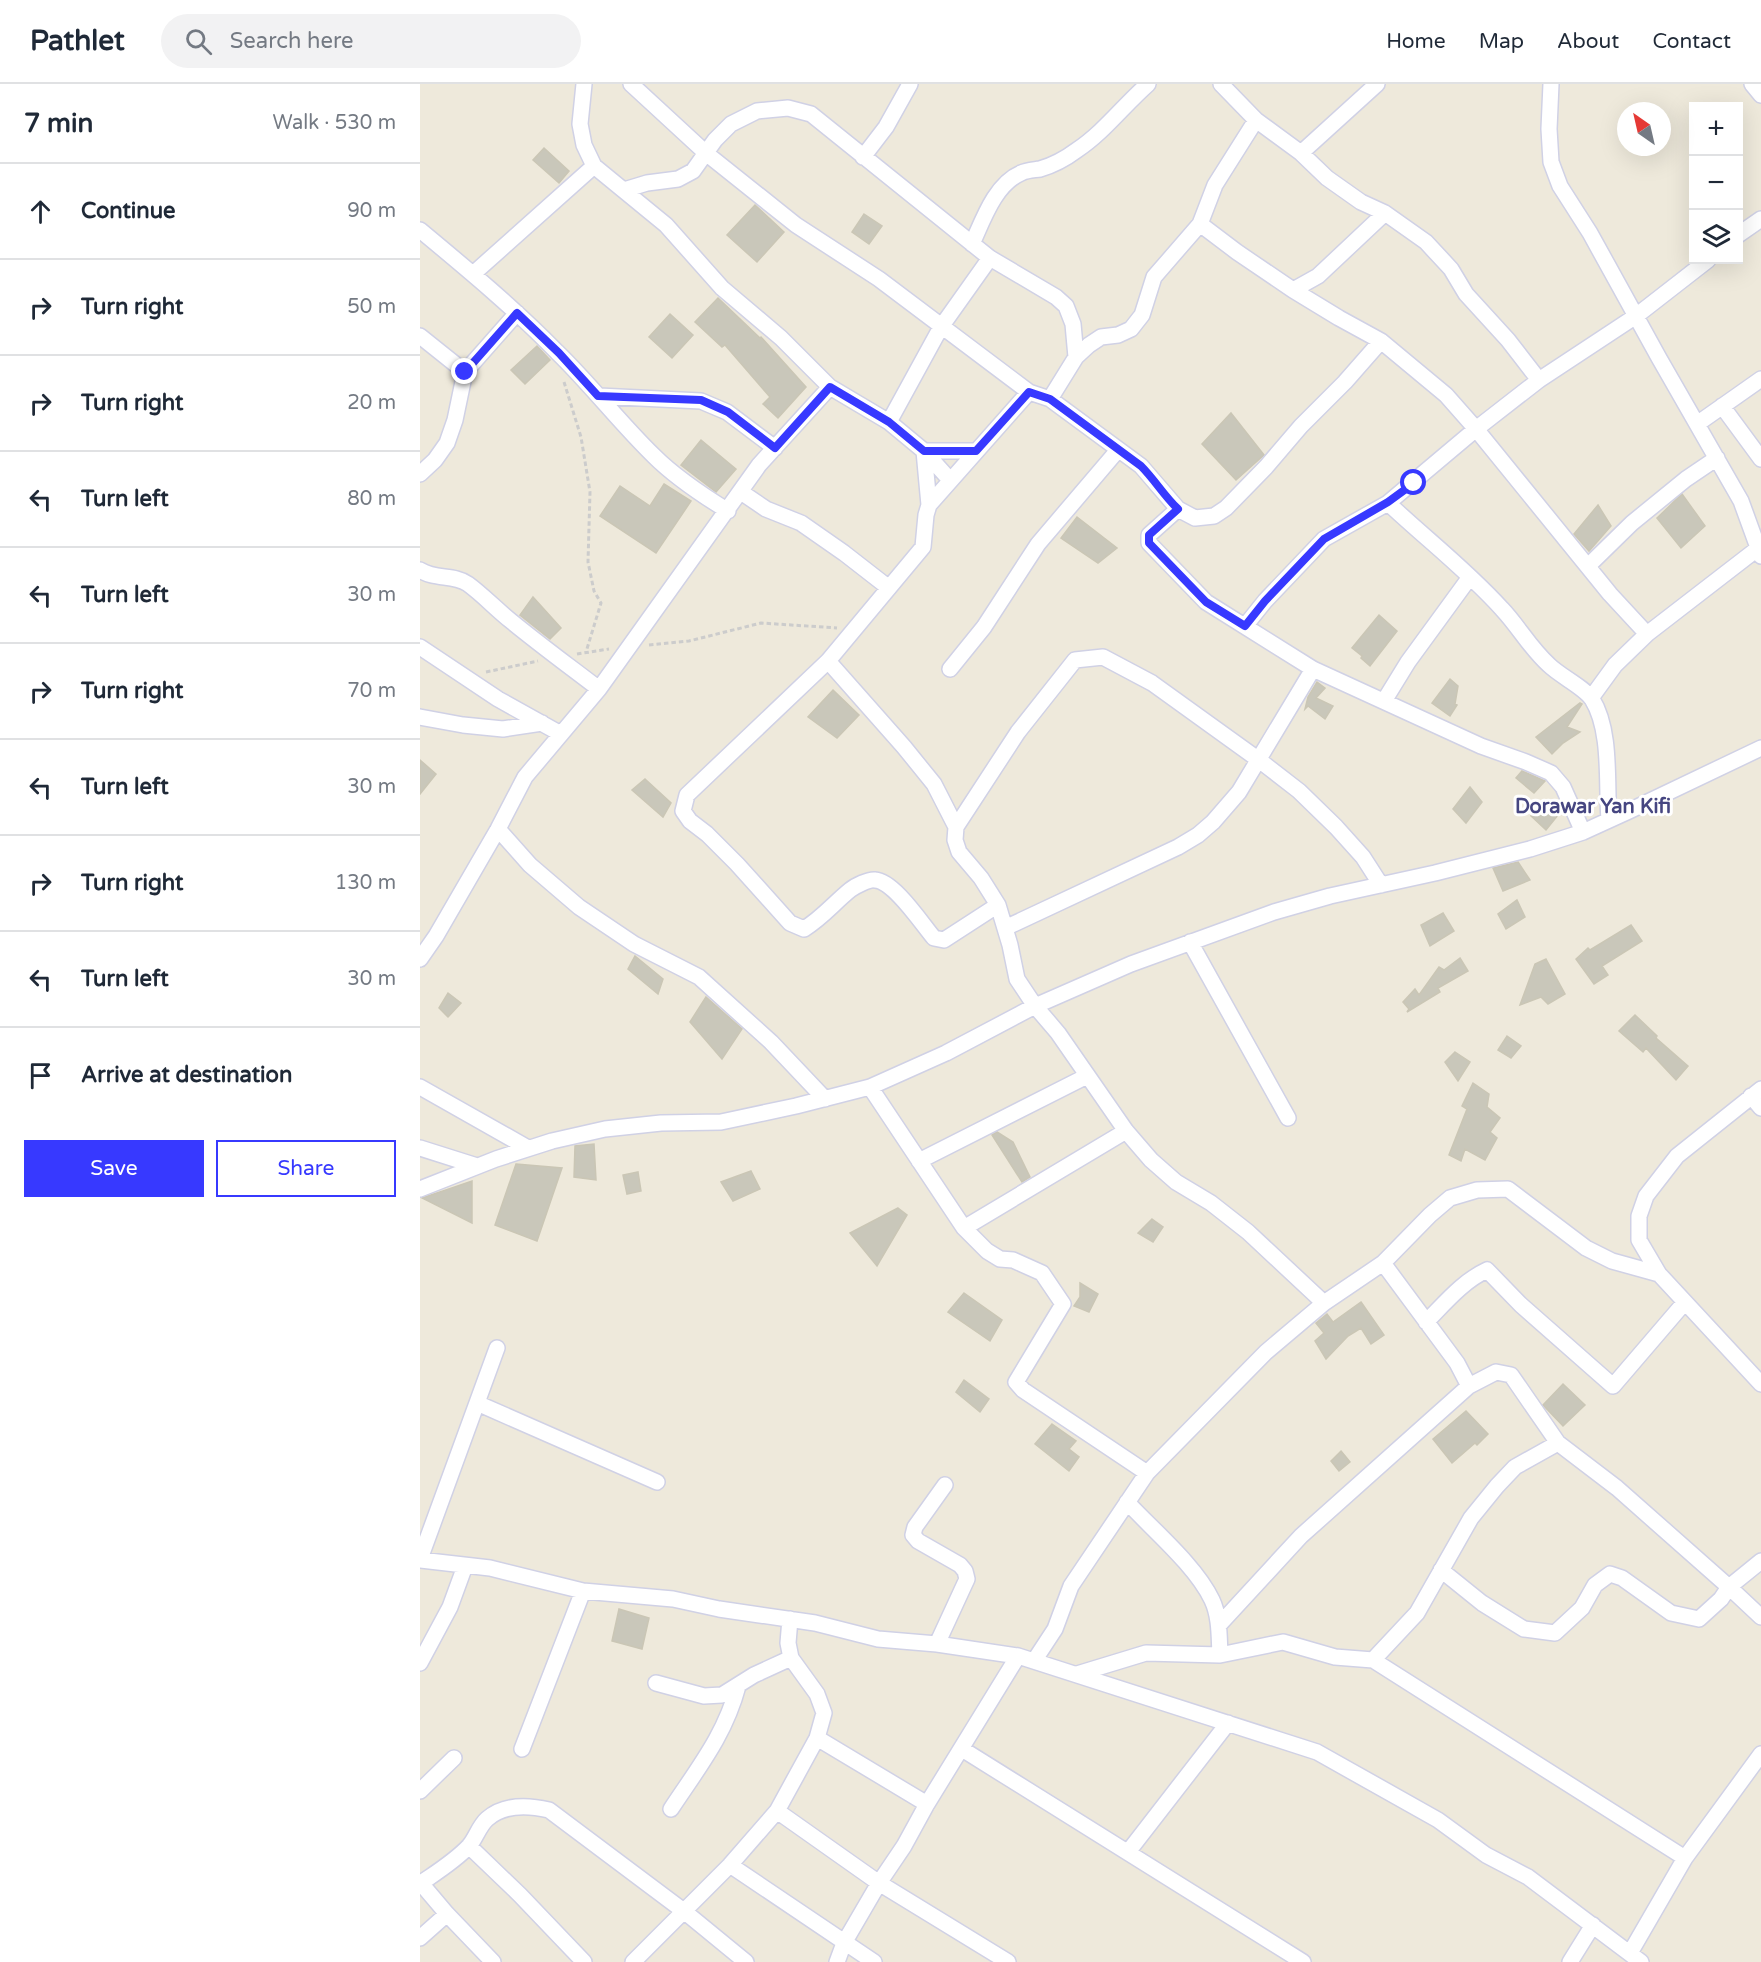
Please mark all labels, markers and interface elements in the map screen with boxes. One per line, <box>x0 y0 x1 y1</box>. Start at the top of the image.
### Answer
search box <box>161 14 581 68</box>
text: Pathlet <box>30 24 125 58</box>
icon: search <box>182 25 215 58</box>
text: Search here <box>230 28 353 54</box>
text: Home <box>1386 29 1446 54</box>
text: Map <box>1479 29 1524 54</box>
text: About <box>1557 29 1619 54</box>
text: Contact <box>1652 29 1731 54</box>
north arrow <box>1617 102 1671 156</box>
map controls <box>1689 102 1743 264</box>
button: + <box>1689 102 1743 156</box>
text: 7 min <box>24 108 93 139</box>
text: Walk · 530 m <box>273 111 396 135</box>
button: − <box>1689 156 1743 210</box>
icon: ahead <box>24 195 57 228</box>
text: Continue <box>81 198 176 224</box>
text: 90 m <box>347 199 396 223</box>
button: layers <box>1689 210 1743 264</box>
icon: right <box>24 291 57 324</box>
text: Turn right <box>81 294 183 320</box>
text: 50 m <box>347 295 396 319</box>
route end <box>451 358 477 384</box>
icon: right <box>24 387 57 420</box>
text: Turn right <box>81 390 183 416</box>
text: 20 m <box>347 391 396 415</box>
route start <box>1400 469 1426 495</box>
icon: left <box>24 483 57 516</box>
text: Turn left <box>81 486 169 512</box>
text: 80 m <box>347 487 396 511</box>
icon: left <box>24 579 57 612</box>
text: Turn left <box>81 582 169 608</box>
text: 30 m <box>347 583 396 607</box>
icon: right <box>24 675 57 708</box>
text: Turn right <box>81 678 183 704</box>
text: 70 m <box>347 679 396 703</box>
icon: left <box>24 771 57 804</box>
text: Turn left <box>81 774 169 800</box>
text: 30 m <box>347 775 396 799</box>
district label: Dorawar Yan Kifi <box>1515 795 1671 819</box>
icon: right <box>24 867 57 900</box>
text: Turn right <box>81 870 183 896</box>
text: 130 m <box>335 871 396 895</box>
icon: left <box>24 963 57 996</box>
text: Turn left <box>81 966 169 992</box>
text: 30 m <box>347 967 396 991</box>
icon: arrive <box>24 1059 57 1092</box>
text: Arrive at destination <box>81 1062 292 1088</box>
button: Save <box>24 1140 204 1197</box>
button: Share <box>216 1140 396 1197</box>

